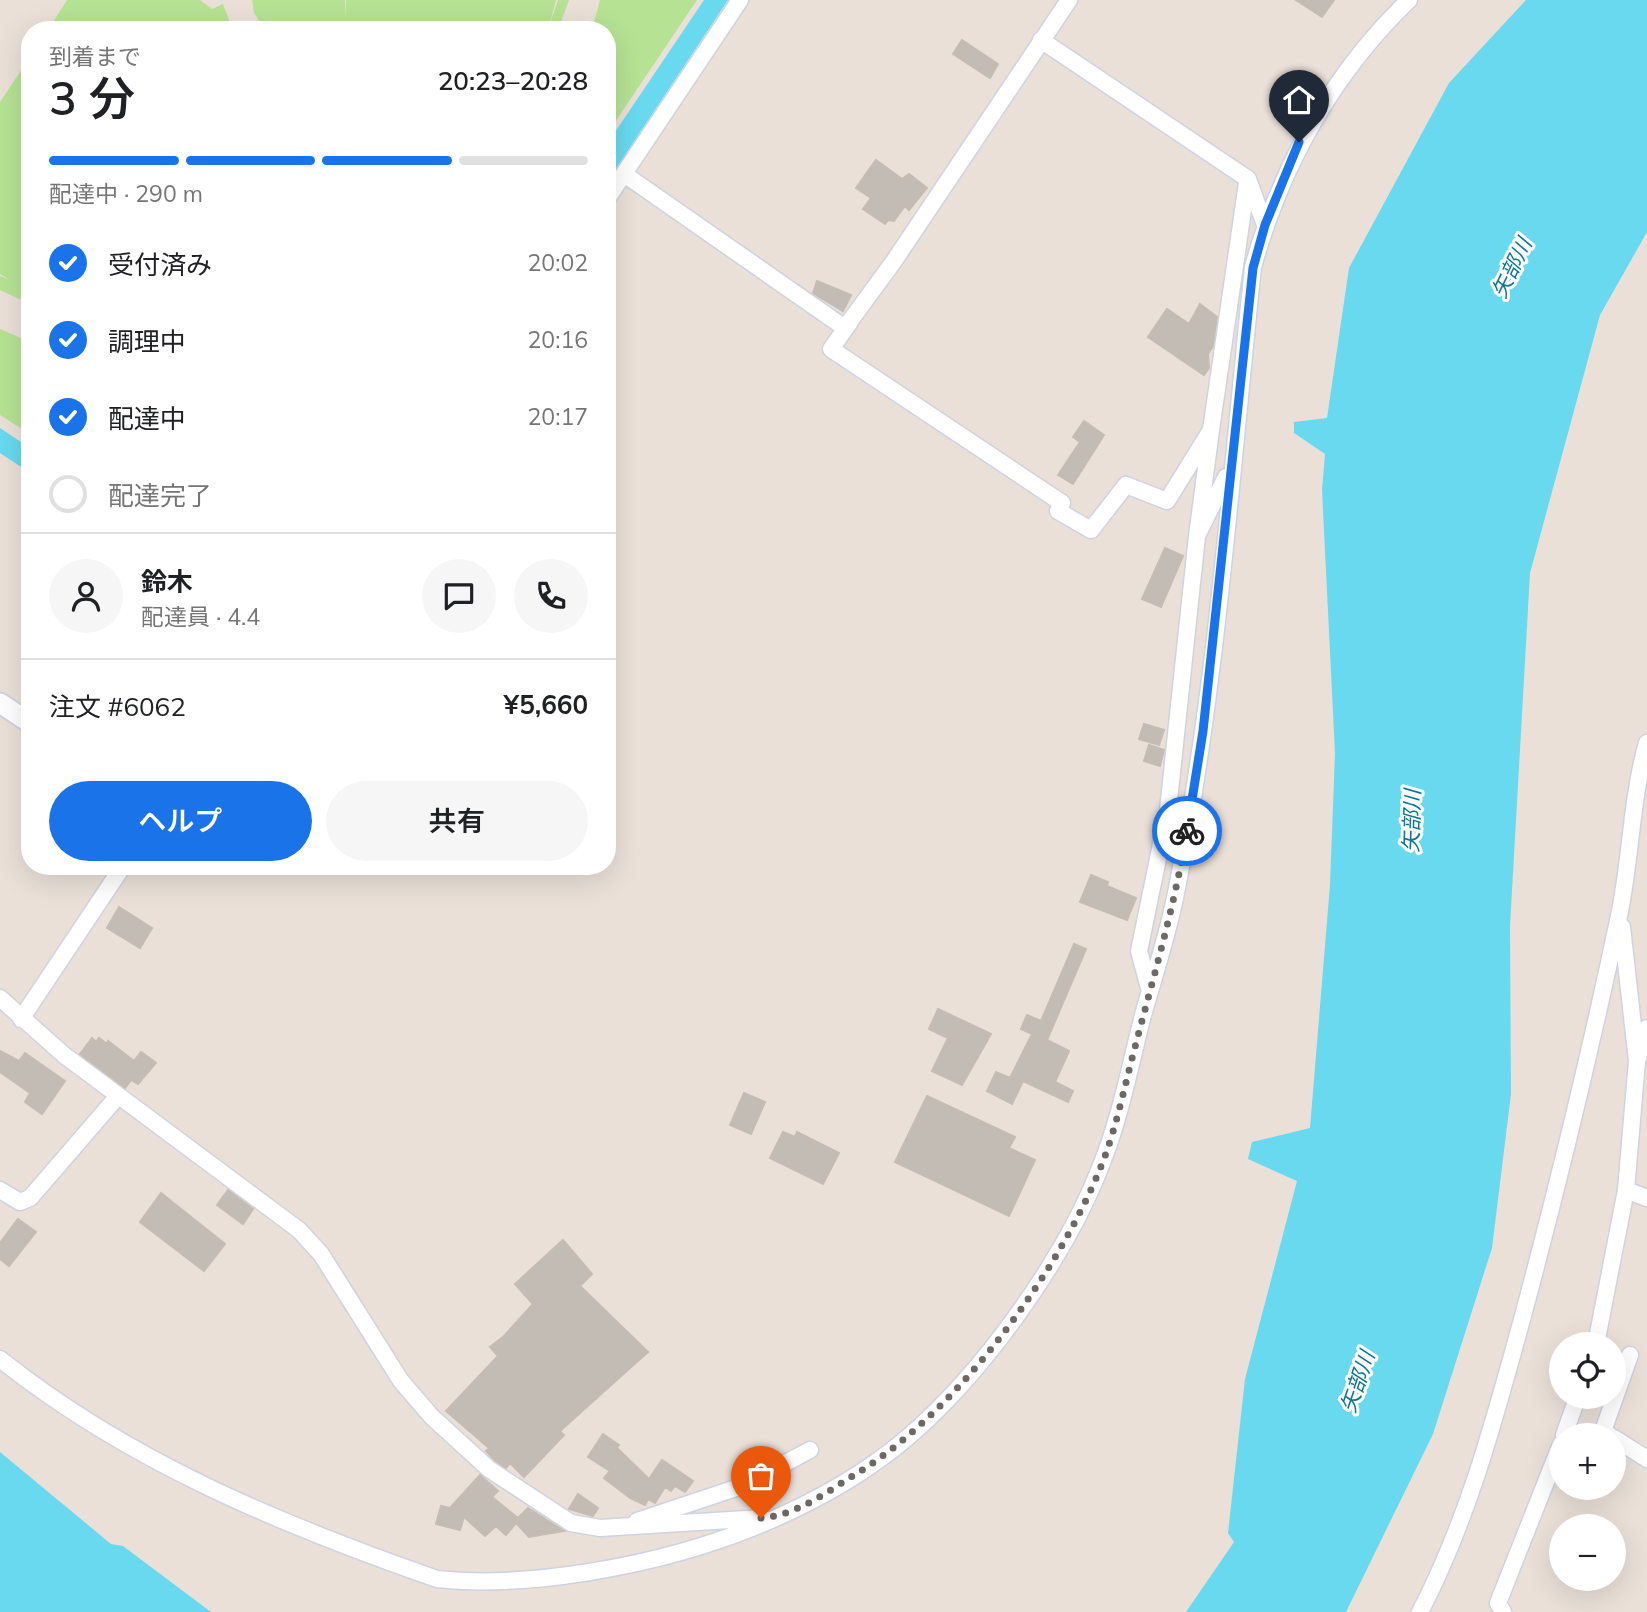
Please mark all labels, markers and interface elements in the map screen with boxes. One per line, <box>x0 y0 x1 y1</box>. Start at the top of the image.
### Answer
text: 到着まで <box>49 42 141 71</box>
text: 20:23–20:28 <box>438 64 588 97</box>
text: 3 分 <box>49 69 135 127</box>
pin <box>1269 70 1329 142</box>
icon: home <box>1280 81 1318 119</box>
text: 配達中 · 290 m <box>49 179 203 208</box>
water label: 矢部川 <box>1486 232 1537 302</box>
icon: check <box>49 244 87 282</box>
text: 受付済み <box>108 248 212 281</box>
text: 20:02 <box>528 248 588 277</box>
icon: check <box>49 321 87 359</box>
text: 調理中 <box>108 325 186 358</box>
text: 20:16 <box>528 325 588 354</box>
icon: check <box>49 398 87 436</box>
text: 配達中 <box>108 402 186 435</box>
text: 20:17 <box>528 402 588 431</box>
text: 配達完了 <box>108 479 212 512</box>
button: person <box>49 559 123 633</box>
button: chat <box>422 559 496 633</box>
button: phone <box>514 559 588 633</box>
text: 鈴木 <box>141 565 193 598</box>
text: 配達員 · 4.4 <box>141 602 260 631</box>
text: ¥5,660 <box>504 688 588 721</box>
text: 注文 #6062 <box>49 690 186 723</box>
button: ヘルプ <box>49 781 312 861</box>
button: 共有 <box>326 781 588 861</box>
water label: 矢部川 <box>1397 787 1425 853</box>
courier <box>1152 796 1222 866</box>
icon: bike <box>1168 812 1206 850</box>
map controls <box>1549 1332 1626 1591</box>
button: locate <box>1549 1332 1626 1409</box>
water label: 矢部川 <box>1335 1346 1380 1416</box>
button: + <box>1549 1423 1626 1500</box>
pin <box>731 1446 791 1518</box>
icon: bag <box>742 1457 780 1495</box>
button: − <box>1549 1514 1626 1591</box>

